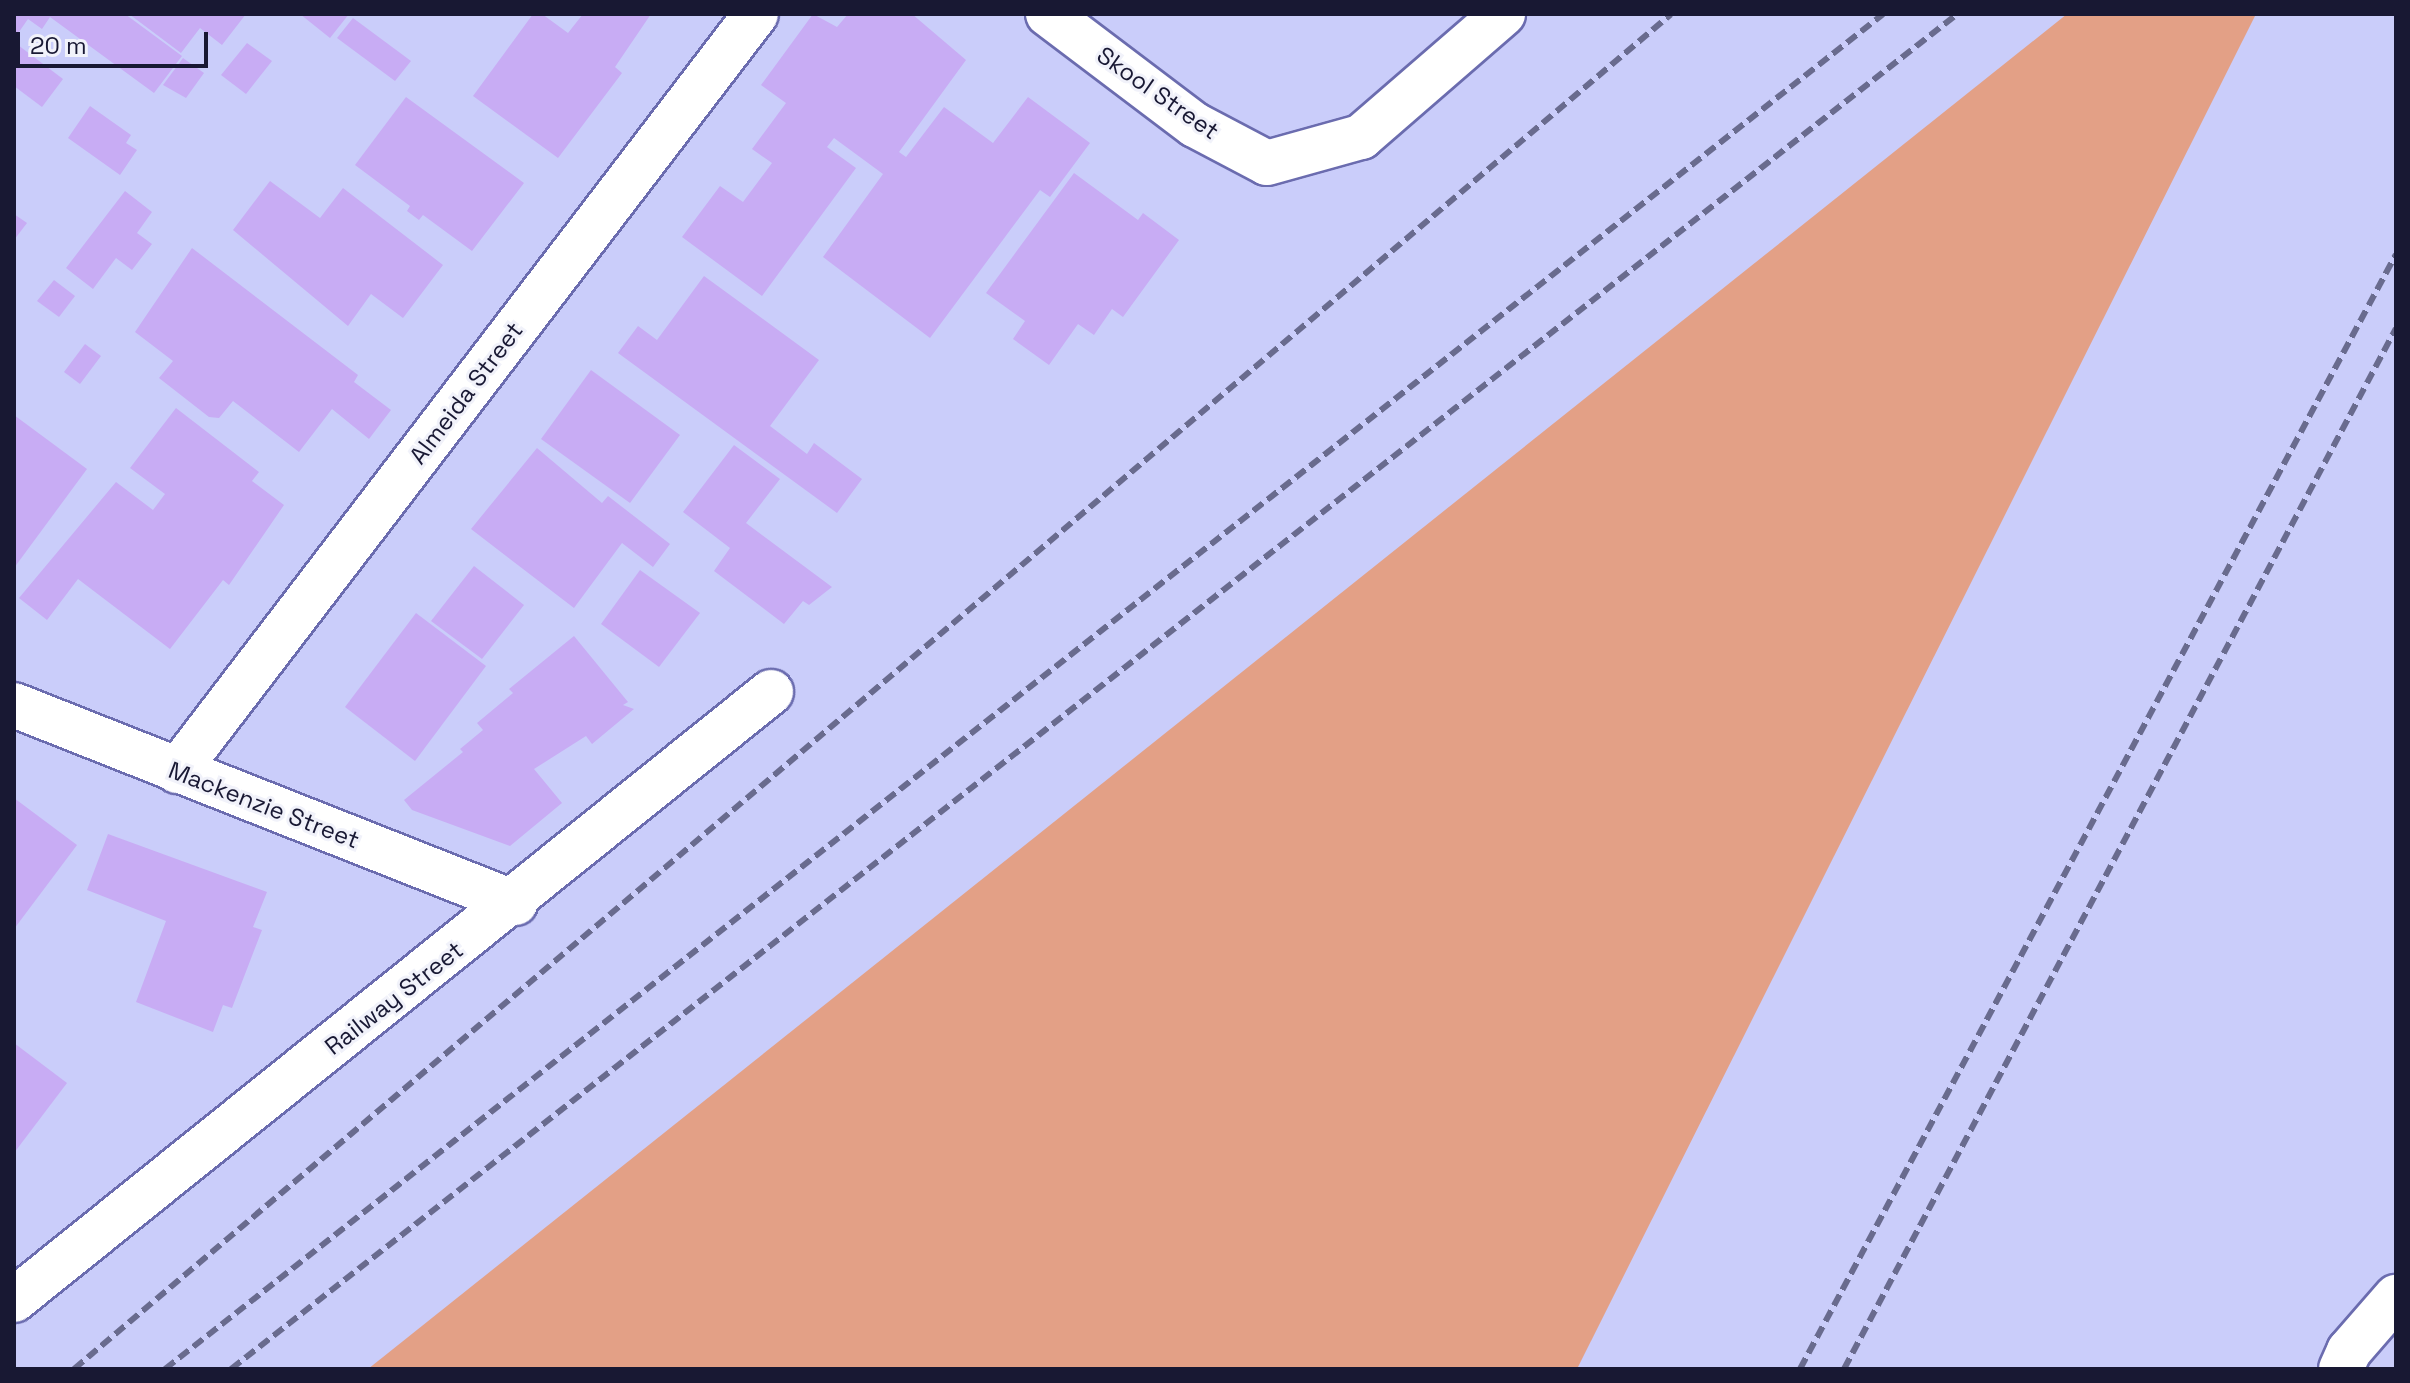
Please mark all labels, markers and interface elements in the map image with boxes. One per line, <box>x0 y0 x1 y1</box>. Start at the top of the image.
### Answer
scale bar <box>20 16 212 66</box>
text: 20 m <box>30 30 87 61</box>
street label: Skool Street <box>1092 40 1224 146</box>
street label: Almeida Street <box>403 316 529 470</box>
street label: Mackenzie Street <box>165 755 363 855</box>
street label: Railway Street <box>319 935 469 1061</box>

